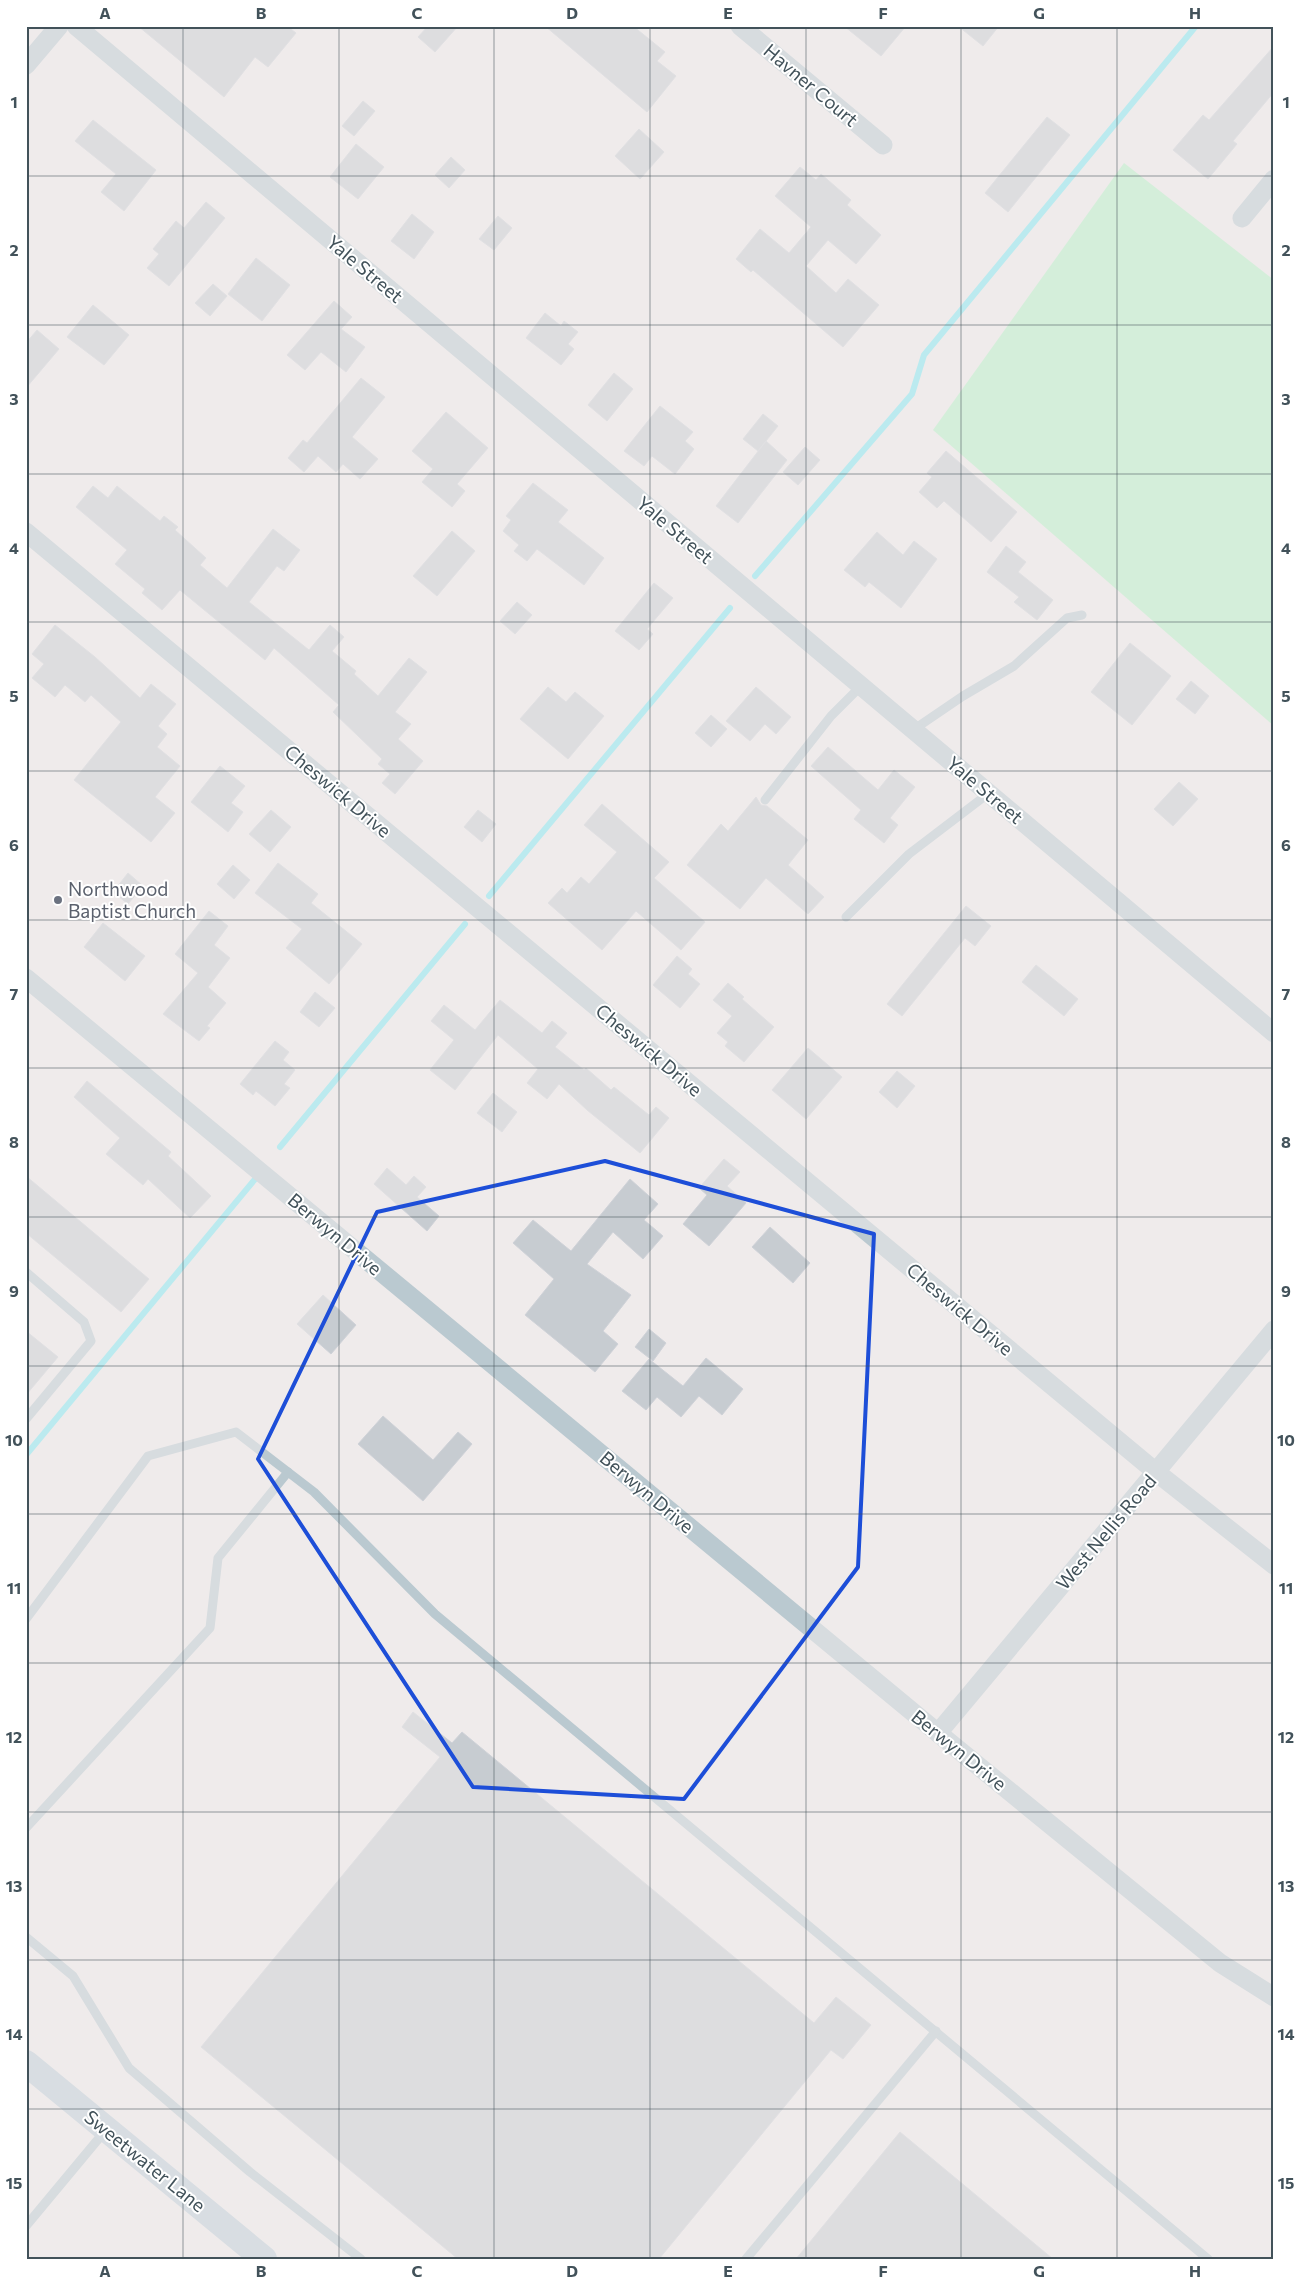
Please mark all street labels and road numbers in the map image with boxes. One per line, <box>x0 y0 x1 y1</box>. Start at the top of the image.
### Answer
street label: Havner Court <box>759 38 863 131</box>
street label: Yale Street <box>322 230 408 307</box>
street label: Yale Street <box>632 491 718 568</box>
street label: Cheswick Drive <box>280 739 396 842</box>
street label: Yale Street <box>942 751 1028 828</box>
street label: Cheswick Drive <box>591 998 707 1101</box>
street label: Berwyn Drive <box>284 1188 387 1280</box>
street label: Cheswick Drive <box>902 1257 1018 1360</box>
street label: Berwyn Drive <box>596 1446 699 1538</box>
street label: West Nellis Road <box>1051 1469 1161 1594</box>
street label: Berwyn Drive <box>907 1704 1011 1795</box>
street label: Sweetwater Lane <box>80 2105 210 2216</box>

